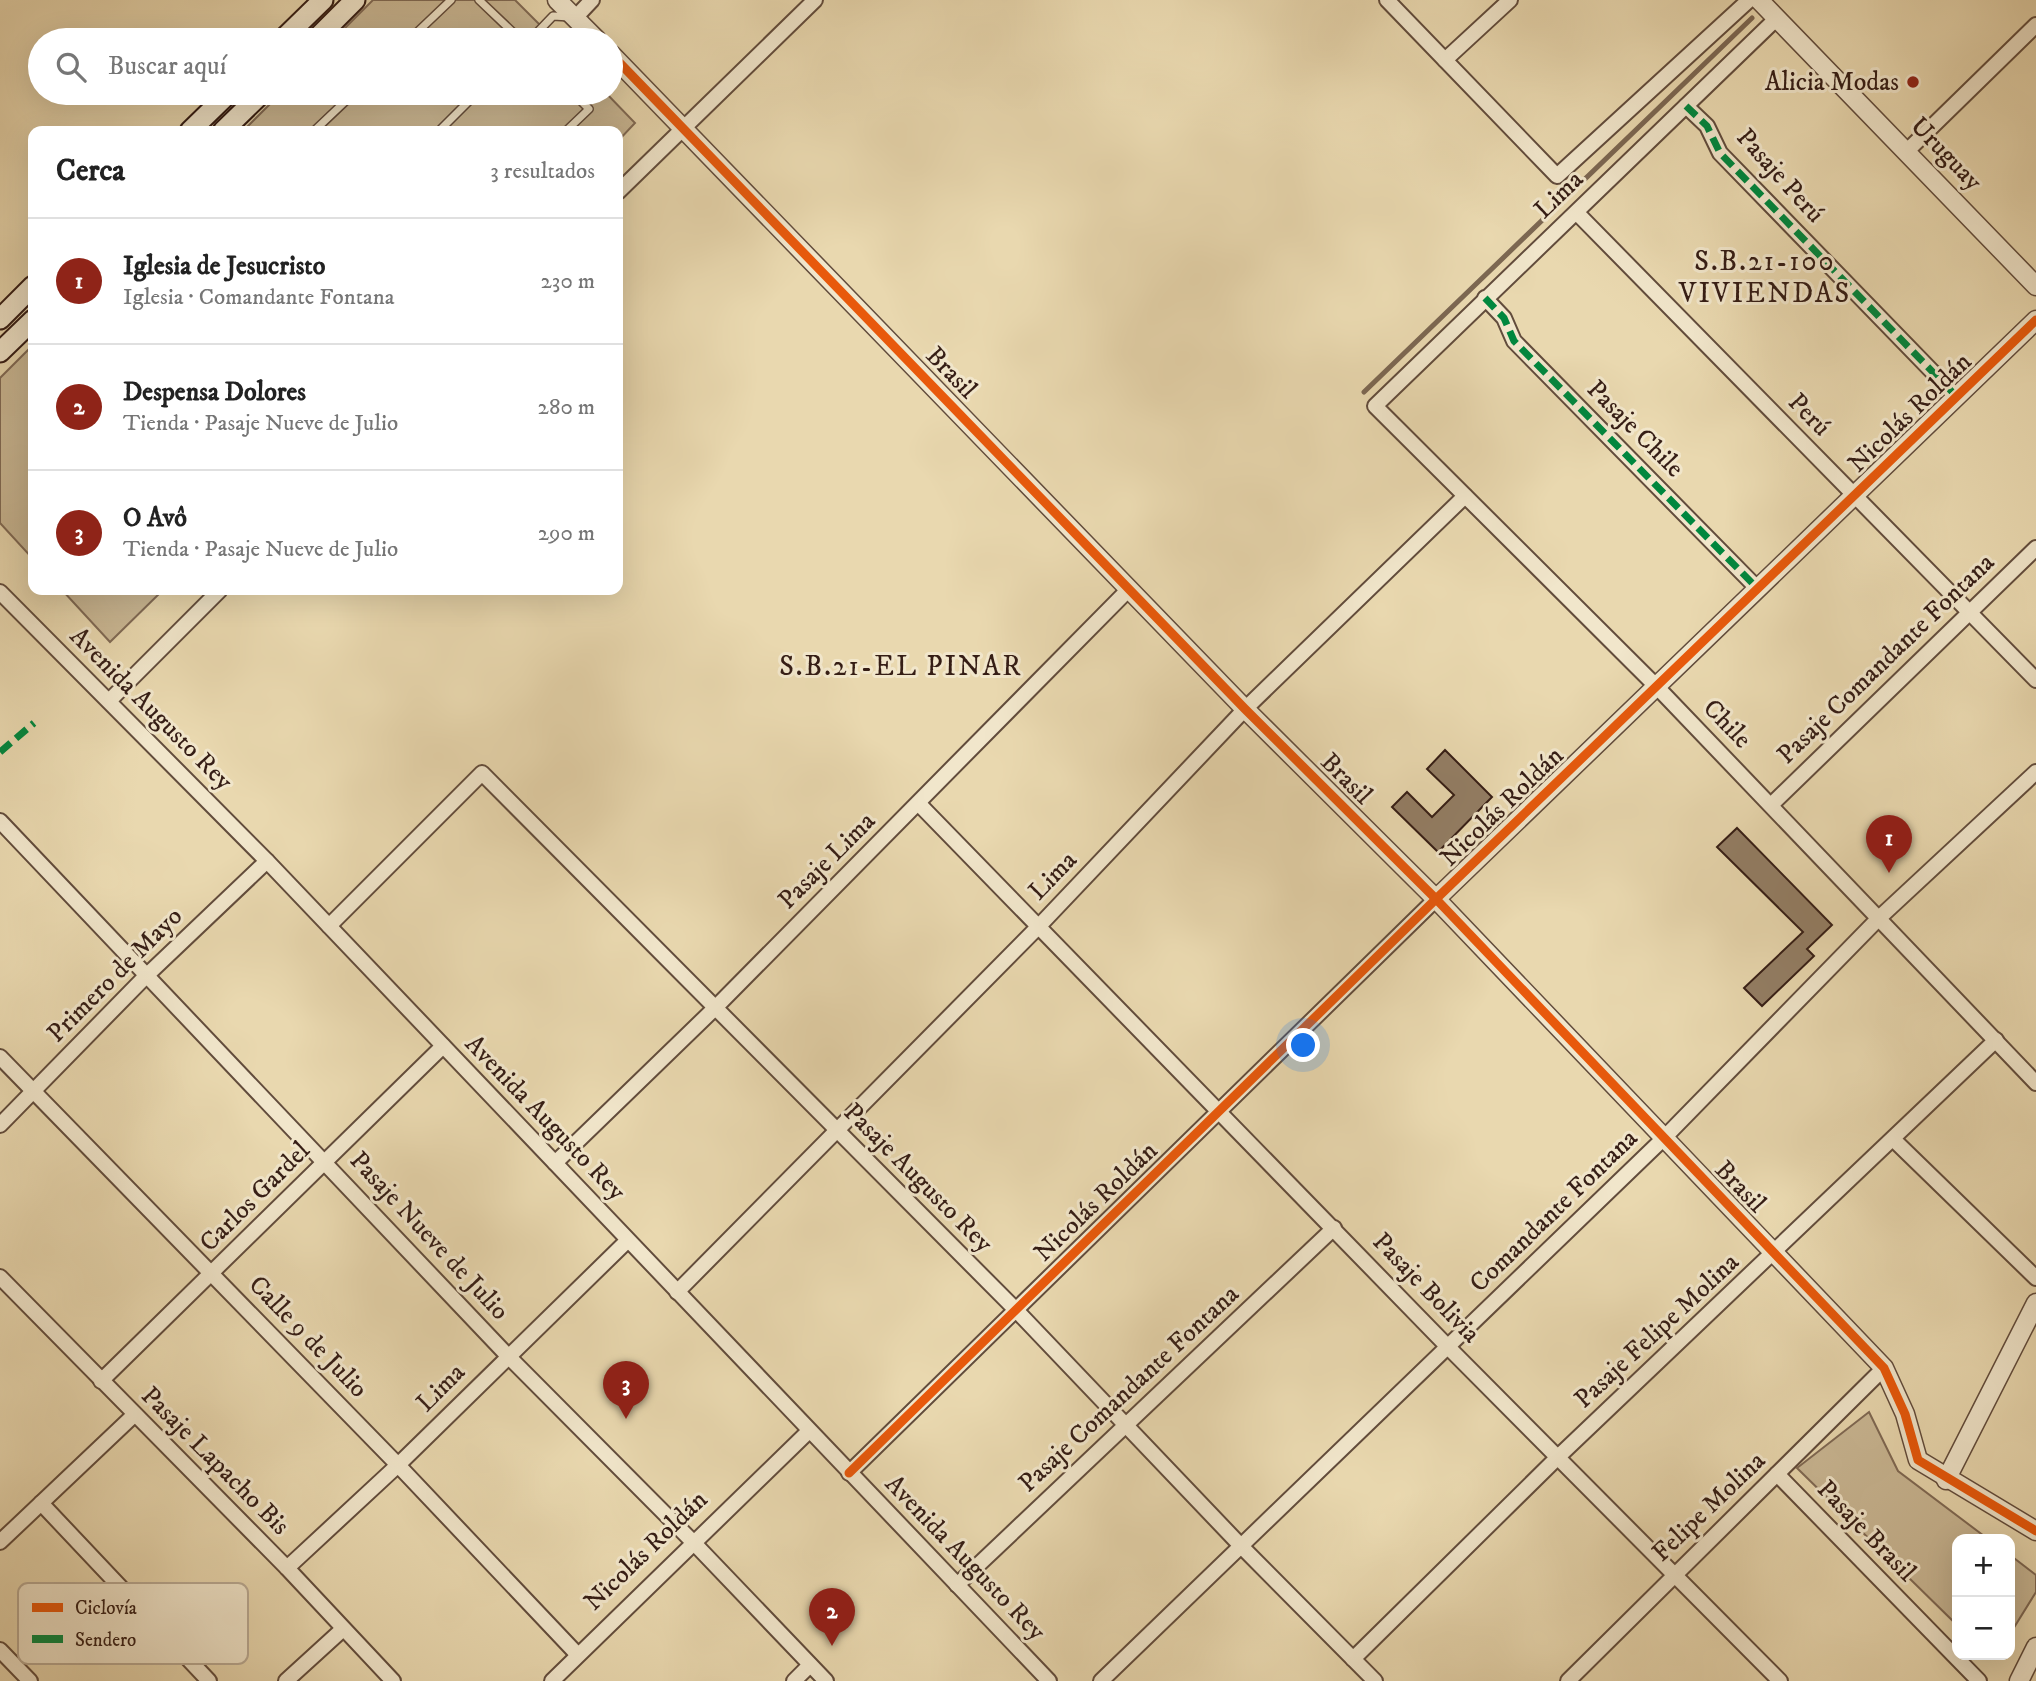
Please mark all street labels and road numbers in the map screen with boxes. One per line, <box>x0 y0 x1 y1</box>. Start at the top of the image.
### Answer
street label: Uruguay <box>1903 110 1990 198</box>
street label: Pasaje Perú <box>1729 122 1831 230</box>
street label: Lima <box>1527 164 1591 226</box>
street label: Brasil <box>918 340 984 406</box>
street label: Nicolás Roldán <box>1841 345 1979 480</box>
street label: Pasaje Chile <box>1579 373 1691 485</box>
street label: Perú <box>1781 386 1837 444</box>
street label: Pasaje Comandante Fontana <box>1770 546 2002 772</box>
street label: Avenida Augusto Rey <box>62 620 240 798</box>
street label: Chile <box>1696 692 1758 756</box>
street label: Nicolás Roldán <box>1433 739 1571 874</box>
street label: Brasil <box>1313 746 1379 812</box>
street label: Pasaje Lima <box>771 805 883 917</box>
street label: Lima <box>1022 844 1084 908</box>
street label: Primero de Mayo <box>40 900 190 1050</box>
street label: Avenida Augusto Rey <box>457 1028 633 1208</box>
street label: Pasaje Augusto Rey <box>836 1096 1000 1260</box>
street label: Comandante Fontana <box>1463 1122 1645 1300</box>
street label: Nicolás Roldán <box>1027 1134 1165 1269</box>
street label: Carlos Gardel <box>193 1135 317 1259</box>
street label: Pasaje Nueve de Julio <box>342 1145 516 1327</box>
street label: Brasil <box>1707 1154 1773 1220</box>
street label: Pasaje Bolivia <box>1365 1226 1487 1350</box>
street label: Pasaje Felipe Molina <box>1568 1246 1746 1416</box>
street label: Calle 9 de Julio <box>241 1269 375 1405</box>
street label: Pasaje Comandante Fontana <box>1012 1278 1246 1500</box>
street label: Lima <box>410 1357 472 1419</box>
street label: Pasaje Lapacho Bis <box>134 1380 296 1542</box>
street label: Felipe Molina <box>1645 1445 1773 1569</box>
street label: Avenida Augusto Rey <box>877 1468 1053 1648</box>
street label: Pasaje Brasil <box>1809 1473 1923 1589</box>
street label: Nicolás Roldán <box>577 1483 715 1618</box>

